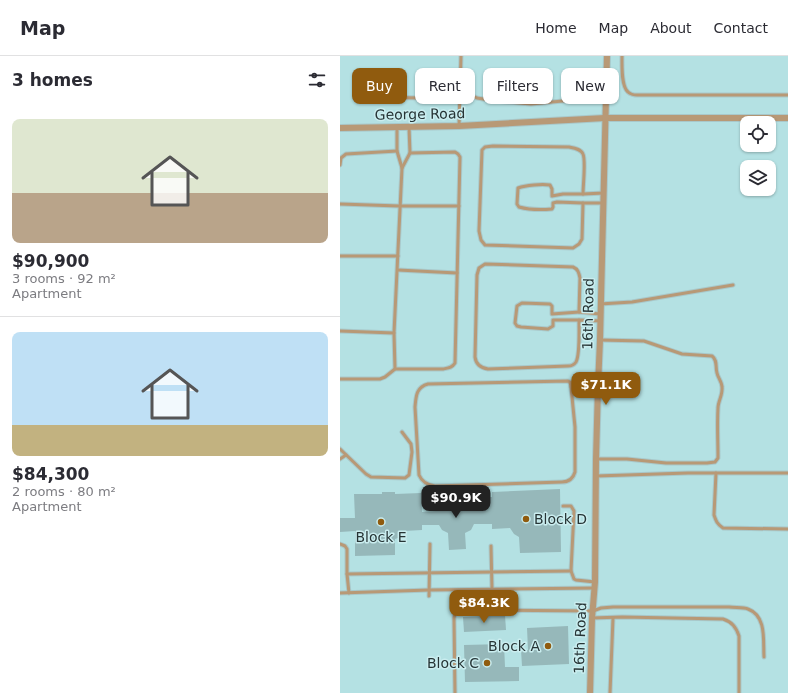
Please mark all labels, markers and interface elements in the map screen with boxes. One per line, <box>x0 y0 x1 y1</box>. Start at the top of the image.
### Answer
text: Map <box>20 17 65 39</box>
text: Home <box>535 20 577 36</box>
text: Map <box>599 20 628 36</box>
text: About <box>650 20 692 36</box>
text: Contact <box>714 20 768 36</box>
chip: Buy <box>352 68 407 104</box>
chip: Rent <box>415 68 475 104</box>
chip: Filters <box>483 68 553 104</box>
chip: New <box>561 68 619 104</box>
icon: filters <box>306 69 328 91</box>
text: 3 homes <box>12 70 93 90</box>
street label: George Road <box>375 105 465 123</box>
map controls <box>740 116 776 196</box>
button: locate <box>740 116 776 152</box>
icon: home <box>134 145 206 217</box>
button: layers <box>740 160 776 196</box>
text: $90,900 <box>12 251 89 271</box>
text: 3 rooms · 92 m² <box>12 271 116 286</box>
street label: 16th Road <box>579 278 597 350</box>
text: Apartment <box>12 286 82 301</box>
icon: home <box>134 358 206 430</box>
pin: $71.1K <box>573 372 639 406</box>
text: $71.1K <box>580 377 632 392</box>
text: $84,300 <box>12 464 89 484</box>
text: 2 rooms · 80 m² <box>12 484 116 499</box>
pin: $90.9K <box>423 485 489 519</box>
text: $90.9K <box>430 490 482 505</box>
text: Apartment <box>12 499 82 514</box>
place label: Block D <box>534 511 587 527</box>
marker: Block D <box>521 514 531 524</box>
marker: Block E <box>376 517 386 527</box>
place label: Block E <box>355 529 407 545</box>
pin: $84.3K <box>451 590 517 624</box>
text: $84.3K <box>458 595 510 610</box>
street label: 16th Road <box>571 602 589 674</box>
place label: Block A <box>488 638 540 654</box>
marker: Block A <box>543 641 553 651</box>
place label: Block C <box>427 655 479 671</box>
marker: Block C <box>482 658 492 668</box>

